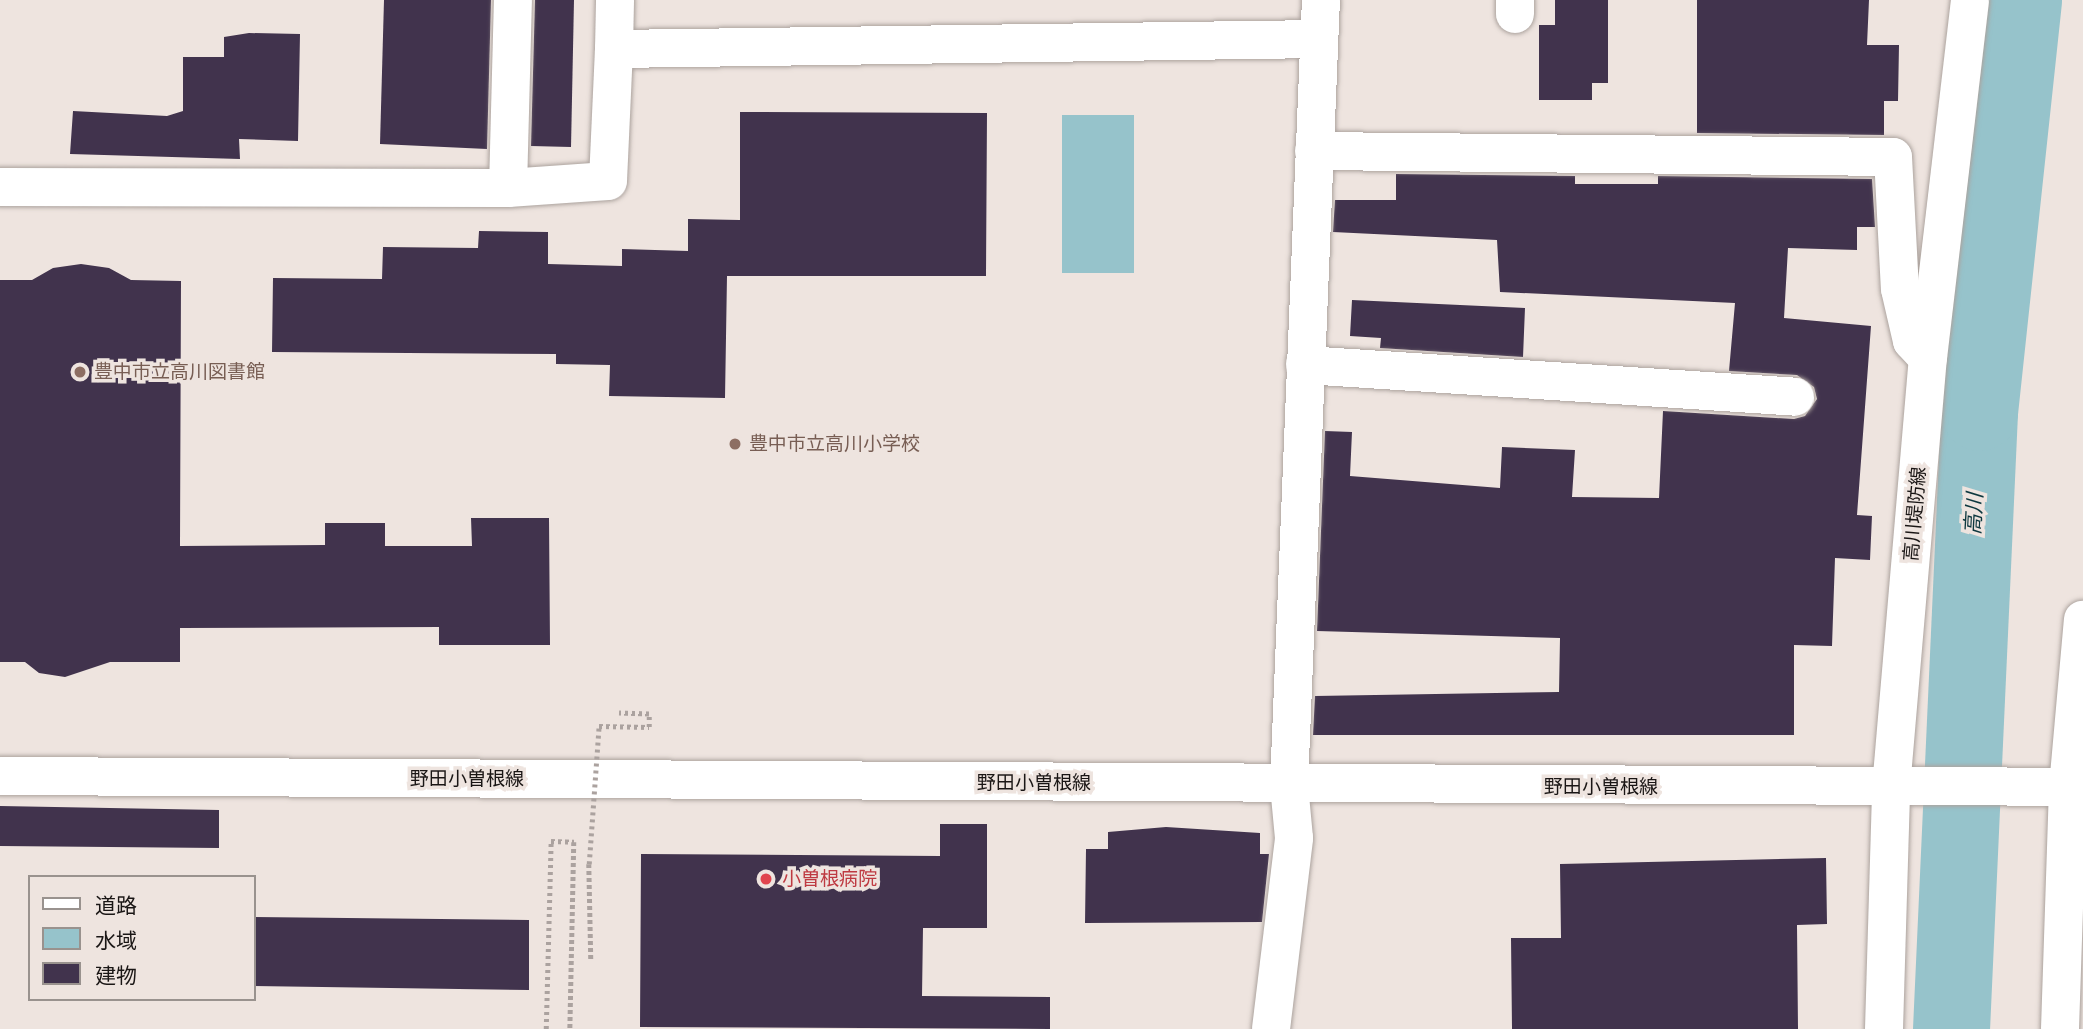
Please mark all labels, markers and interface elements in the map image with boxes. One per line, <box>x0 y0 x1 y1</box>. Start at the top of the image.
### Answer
place label: 豊中市立高川図書館 <box>94 361 265 383</box>
marker: 豊中市立高川図書館 <box>72 364 88 380</box>
place label: 豊中市立高川小学校 <box>749 433 920 455</box>
marker: 豊中市立高川小学校 <box>727 436 743 452</box>
street label: 高川堤防線 <box>1900 466 1930 562</box>
water label: 高川 <box>1960 492 1988 536</box>
street label: 野田小曽根線 <box>410 768 524 790</box>
street label: 野田小曽根線 <box>977 772 1091 794</box>
street label: 野田小曽根線 <box>1544 776 1658 798</box>
place label: 小曽根病院 <box>782 868 877 890</box>
marker: 小曽根病院 <box>756 869 776 889</box>
legend <box>28 875 256 1001</box>
text: 道路 <box>95 893 137 918</box>
text: 水域 <box>95 928 137 953</box>
text: 建物 <box>95 963 137 988</box>

